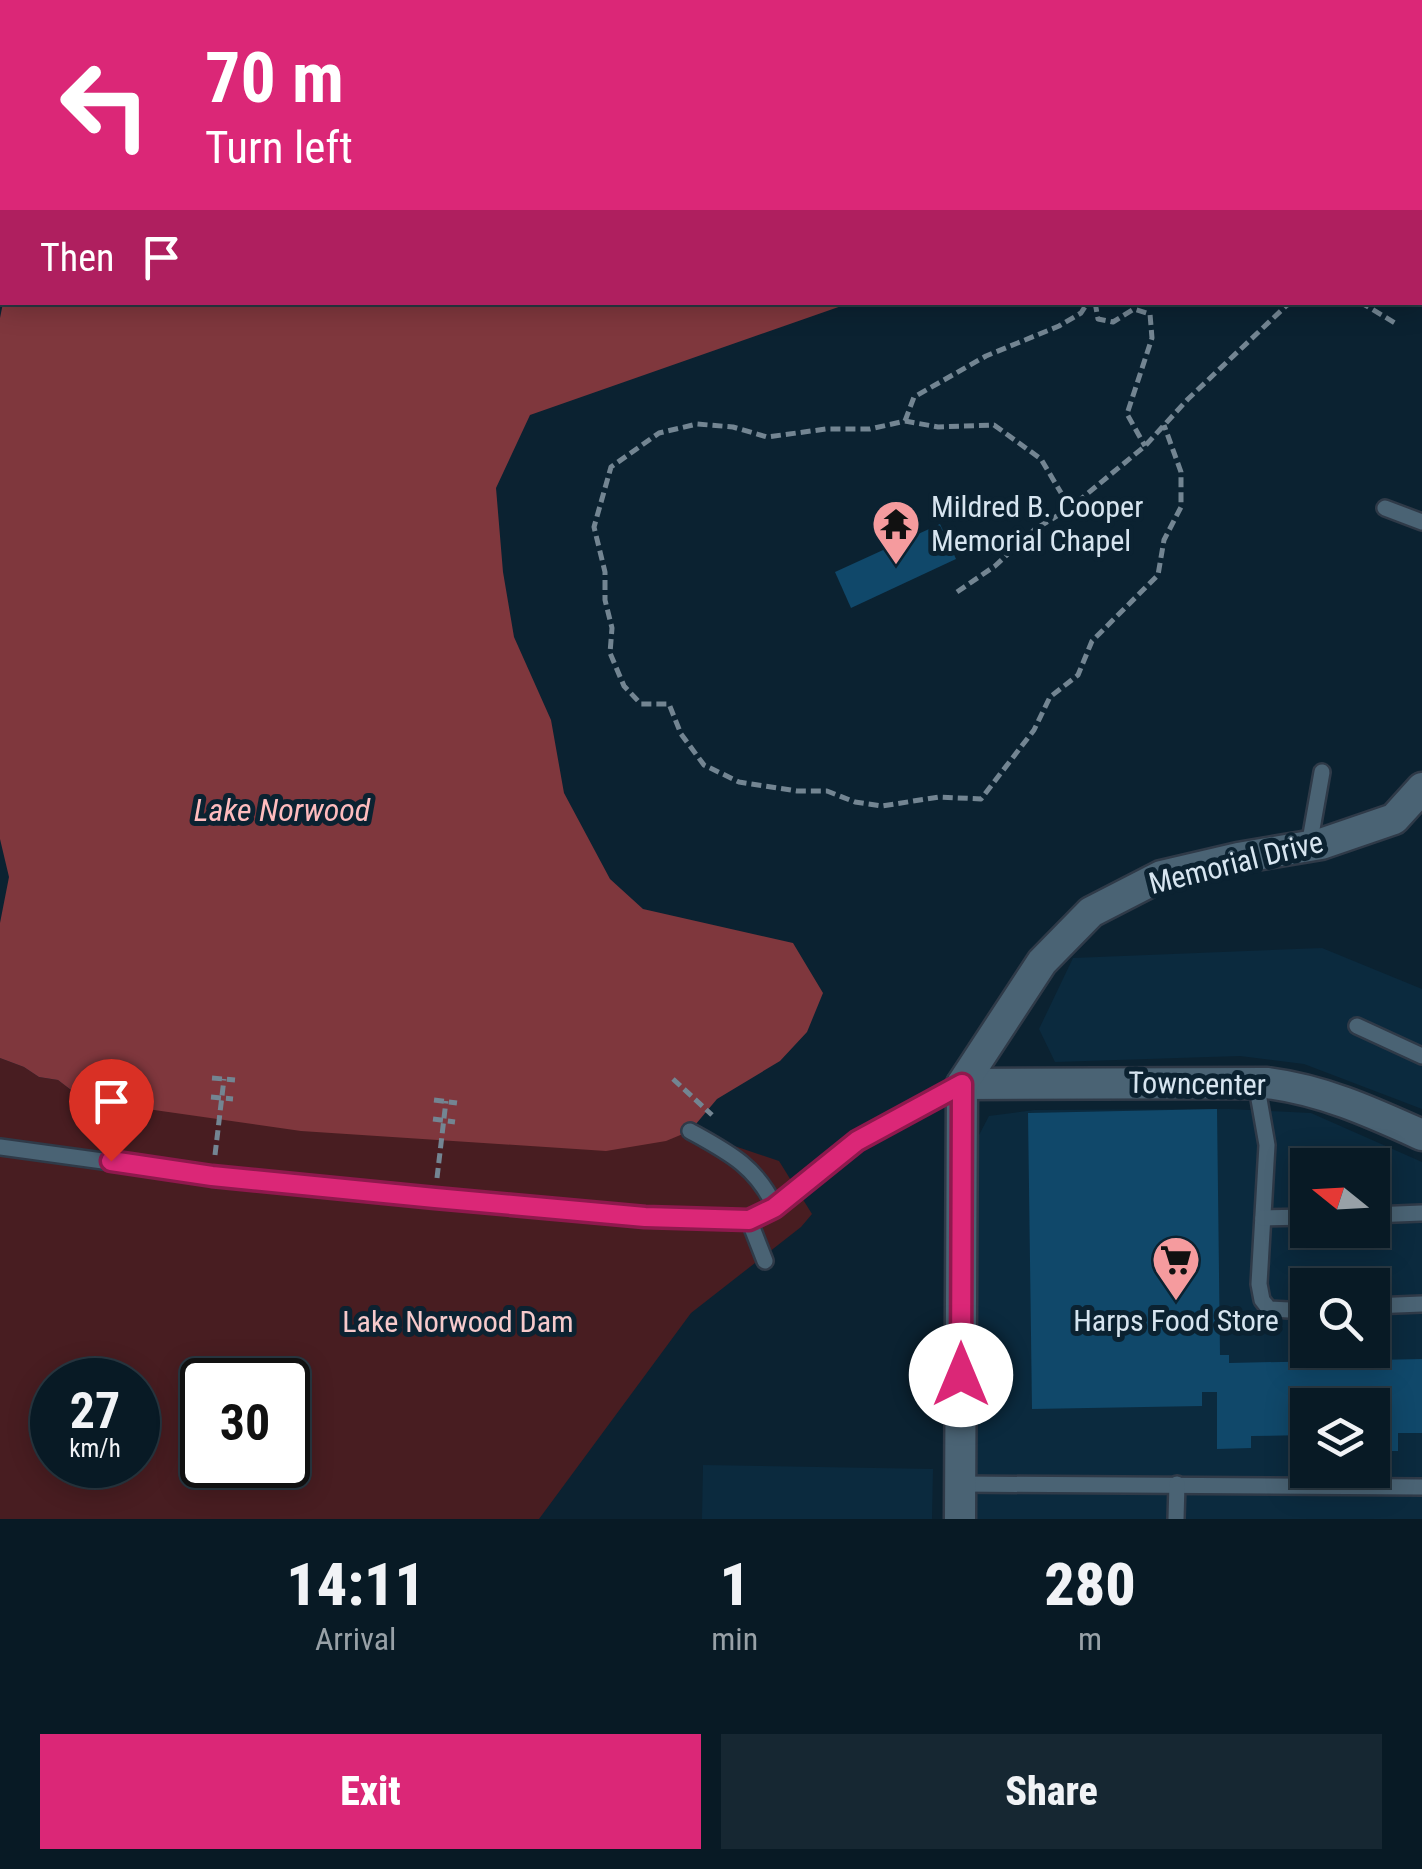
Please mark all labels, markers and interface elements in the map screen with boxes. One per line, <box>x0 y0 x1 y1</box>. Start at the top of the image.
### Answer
text: 70 m <box>205 37 344 119</box>
icon: left <box>40 40 170 170</box>
text: Turn left <box>205 121 353 174</box>
icon: arrive <box>134 230 189 285</box>
text: Then <box>40 236 114 280</box>
place label: Mildred B. Cooper Memorial Chapel <box>931 489 1143 558</box>
temple icon: Mildred B. Cooper Memorial Chapel <box>870 498 922 566</box>
water label: Lake Norwood <box>194 791 371 829</box>
street label: Memorial Drive <box>1145 824 1327 901</box>
pin <box>69 1059 154 1162</box>
street label: Towncenter <box>1128 1065 1266 1102</box>
icon: arrive <box>84 1074 139 1129</box>
north arrow <box>1290 1148 1390 1248</box>
map controls <box>1290 1148 1390 1488</box>
supermarket icon: Harps Food Store <box>1150 1234 1202 1302</box>
button: search <box>1290 1268 1390 1368</box>
place label: Harps Food Store <box>1073 1303 1279 1338</box>
park label: Lake Norwood Dam <box>342 1304 574 1339</box>
position arrow <box>909 1323 1013 1427</box>
speed limit sign: 30 <box>180 1358 310 1488</box>
text: 27 <box>70 1382 120 1440</box>
button: layers <box>1290 1388 1390 1488</box>
text: km/h <box>69 1434 121 1463</box>
text: 14:11 <box>286 1549 425 1620</box>
text: 1 <box>719 1549 750 1620</box>
text: 280 <box>1044 1549 1136 1620</box>
text: Arrival <box>315 1620 396 1658</box>
text: min <box>711 1620 758 1658</box>
text: m <box>1078 1620 1102 1658</box>
button: Exit <box>40 1734 701 1849</box>
button: Share <box>721 1734 1382 1849</box>

